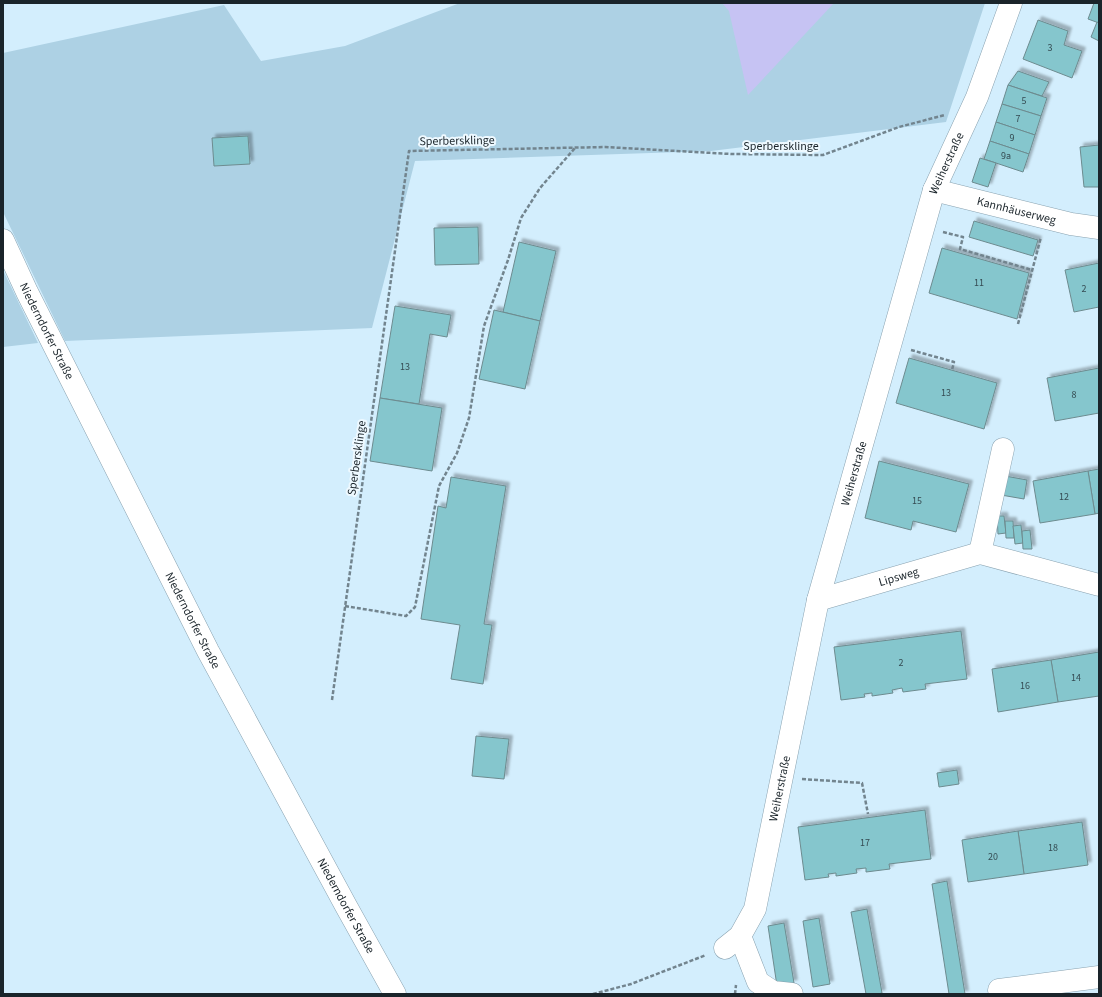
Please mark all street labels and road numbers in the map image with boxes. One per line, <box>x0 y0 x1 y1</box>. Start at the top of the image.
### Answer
street label: Weiherstraße <box>925 129 968 197</box>
street label: Sperbersklinge <box>419 132 495 150</box>
street label: Sperbersklinge <box>743 138 819 155</box>
street label: Kannhäuserweg <box>975 192 1058 229</box>
street label: Niederndorfer Straße <box>15 280 78 382</box>
street label: Sperbersklinge <box>343 420 371 496</box>
street label: Weiherstraße <box>837 439 871 508</box>
street label: Lipsweg <box>877 563 921 590</box>
street label: Niederndorfer Straße <box>161 569 224 672</box>
street label: Weiherstraße <box>765 754 795 823</box>
street label: Niederndorfer Straße <box>313 855 379 956</box>

